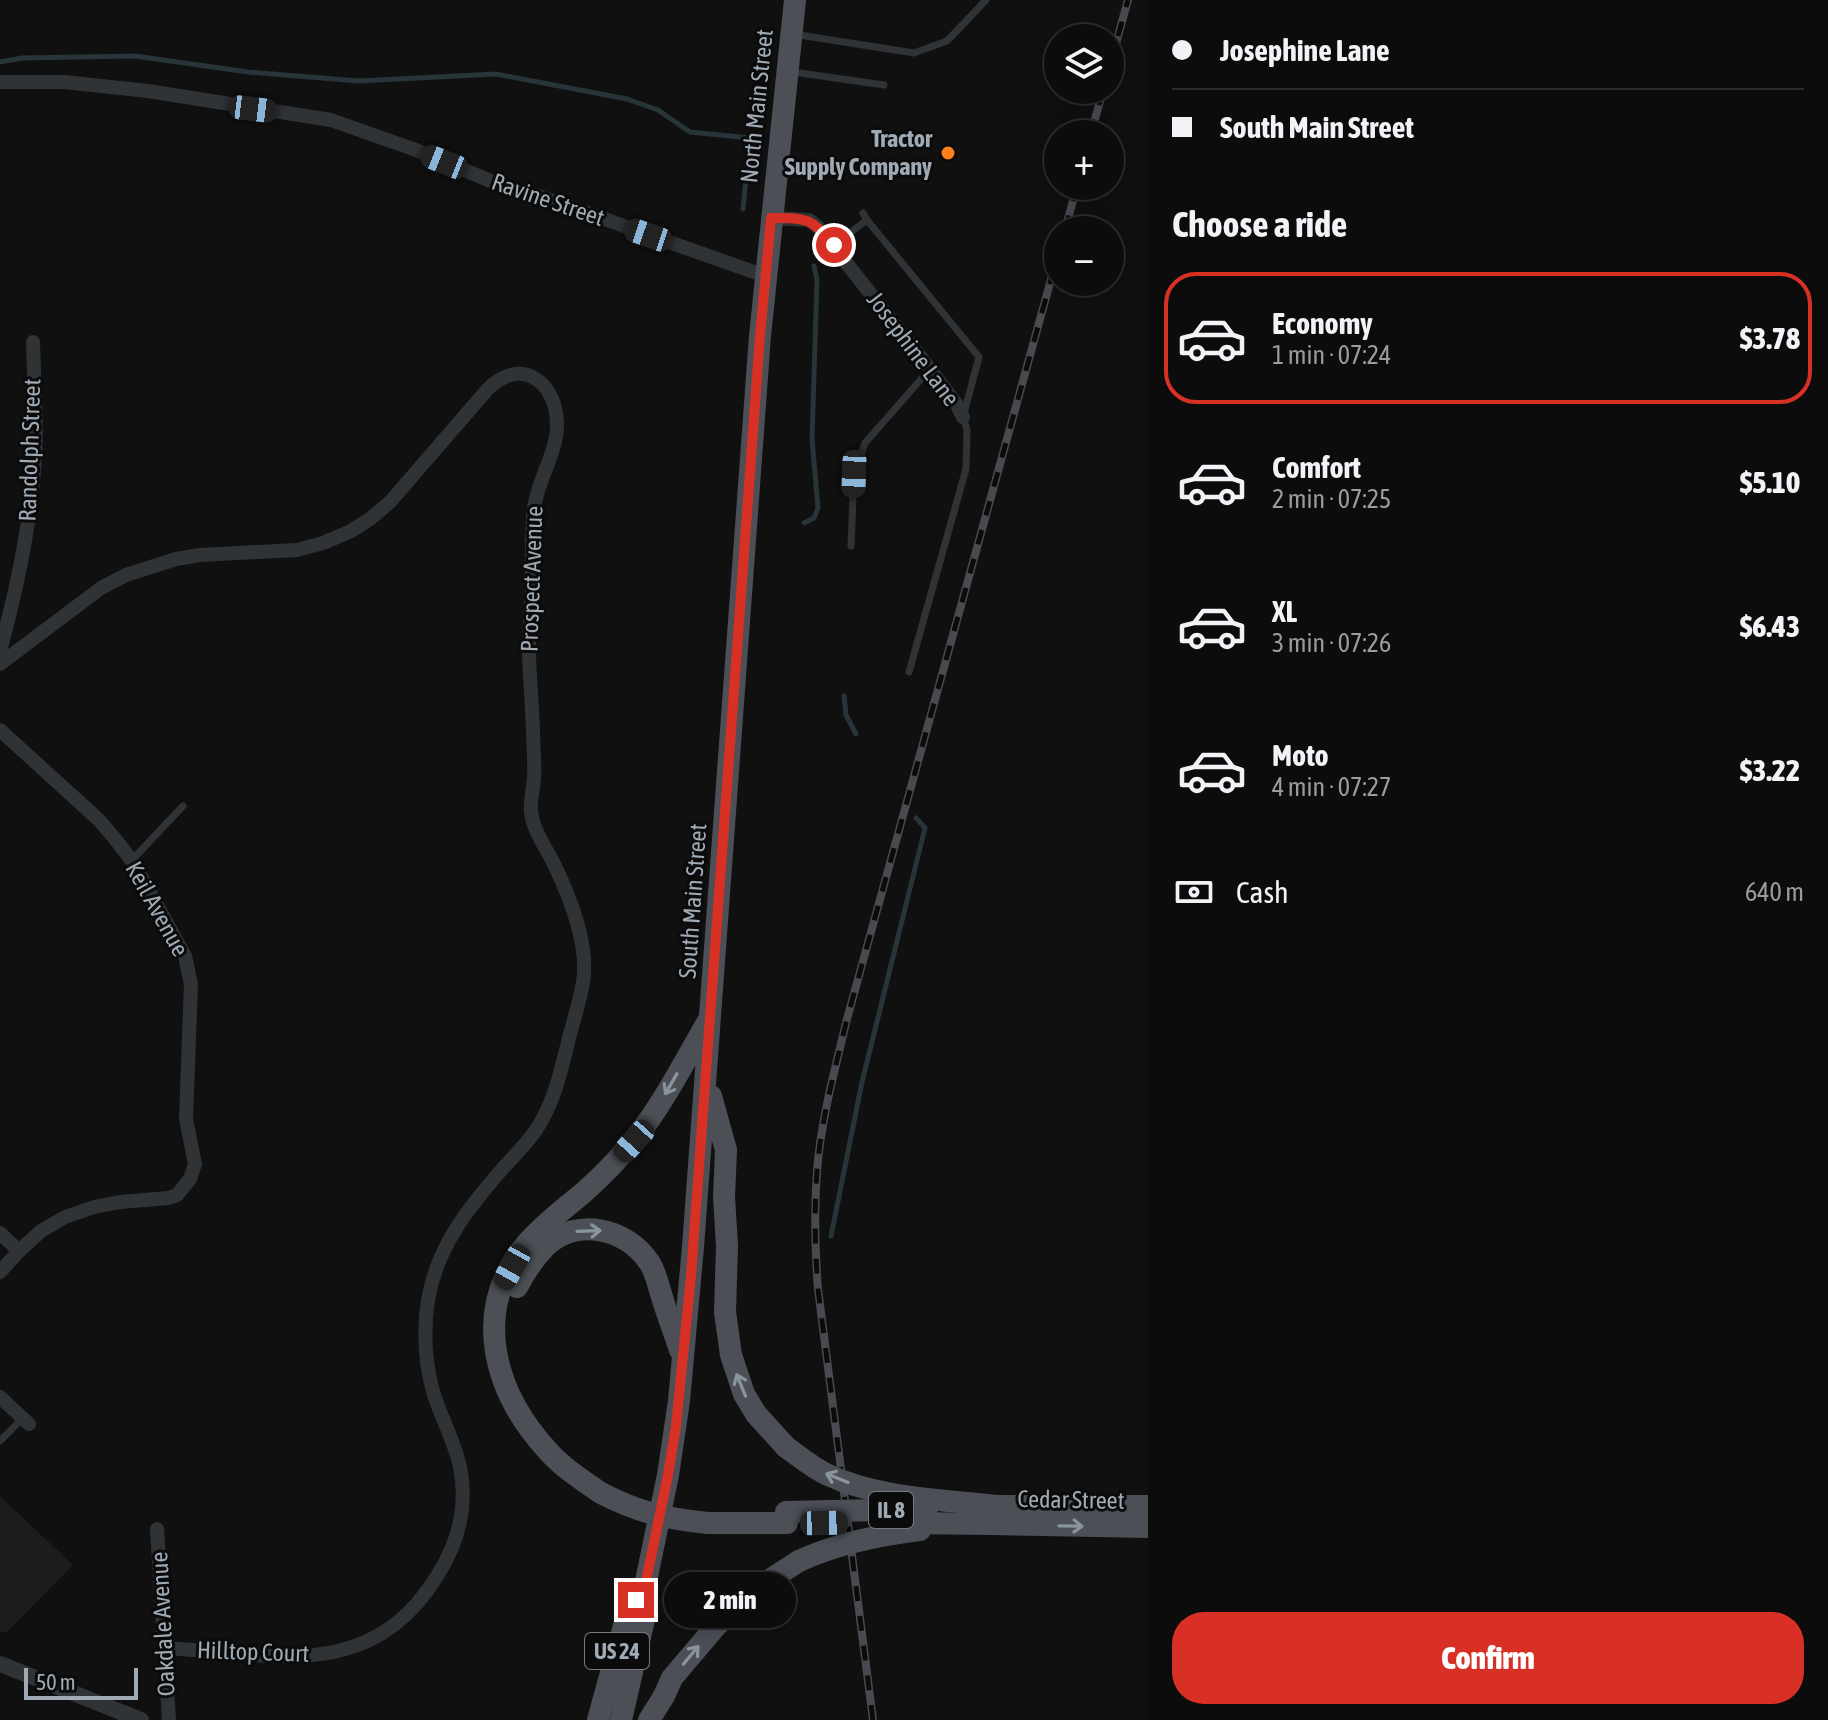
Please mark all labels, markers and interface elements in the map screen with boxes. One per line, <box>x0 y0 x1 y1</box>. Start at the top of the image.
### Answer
map controls <box>1044 24 1124 296</box>
button: layers <box>1044 24 1124 104</box>
street label: North Main Street <box>735 28 778 184</box>
text: Josephine Lane <box>1220 33 1390 67</box>
car <box>228 94 278 124</box>
text: South Main Street <box>1220 110 1414 144</box>
button: + <box>1044 120 1124 200</box>
place label: Tractor Supply Company <box>785 125 933 180</box>
car <box>417 142 471 182</box>
marker: Tractor Supply Company <box>939 144 957 162</box>
street label: Ravine Street <box>488 168 608 231</box>
text: Choose a ride <box>1172 203 1347 245</box>
car <box>621 216 675 254</box>
button: − <box>1044 216 1124 296</box>
route start <box>816 227 852 263</box>
street label: Josephine Lane <box>862 286 965 411</box>
icon: car <box>1176 302 1248 374</box>
text: Economy <box>1272 306 1373 340</box>
text: $3.78 <box>1740 321 1800 355</box>
text: 1 min · 07:24 <box>1272 340 1391 370</box>
street label: Randolph Street <box>14 378 45 522</box>
icon: car <box>1176 446 1248 518</box>
car <box>841 450 867 498</box>
text: Comfort <box>1272 450 1361 484</box>
text: $5.10 <box>1740 465 1800 499</box>
text: 2 min · 07:25 <box>1272 484 1391 514</box>
street label: Prospect Avenue <box>515 505 548 653</box>
icon: car <box>1176 590 1248 662</box>
text: XL <box>1272 594 1297 628</box>
text: $6.43 <box>1740 609 1800 643</box>
text: 3 min · 07:26 <box>1272 628 1391 658</box>
icon: car <box>1176 734 1248 806</box>
text: Moto <box>1272 738 1329 772</box>
text: $3.22 <box>1740 753 1800 787</box>
text: 4 min · 07:27 <box>1272 772 1391 802</box>
street label: South Main Street <box>674 823 711 979</box>
street label: Keil Avenue <box>120 857 194 961</box>
icon: cash <box>1172 870 1216 914</box>
text: Cash <box>1236 875 1289 909</box>
text: 640 m <box>1745 877 1804 907</box>
one-way arrow <box>663 1072 679 1095</box>
car <box>609 1115 659 1167</box>
one-way arrow <box>575 1223 602 1238</box>
car <box>490 1240 534 1294</box>
one-way arrow <box>732 1373 747 1398</box>
one-way arrow <box>825 1470 850 1484</box>
street label: Cedar Street <box>1017 1485 1125 1514</box>
road number: IL 8 <box>869 1492 913 1528</box>
car <box>800 1511 848 1535</box>
one-way arrow <box>1057 1518 1084 1533</box>
street label: Oakdale Avenue <box>145 1551 180 1697</box>
callout: 2 min <box>664 1572 796 1628</box>
route end <box>618 1582 654 1618</box>
text: 2 min <box>703 1585 757 1615</box>
button: Confirm <box>1172 1612 1804 1704</box>
road number: US 24 <box>585 1633 649 1669</box>
street label: Hilltop Court <box>196 1636 310 1667</box>
one-way arrow <box>682 1645 700 1666</box>
scale bar <box>24 1664 138 1700</box>
text: 50 m <box>36 1669 76 1695</box>

